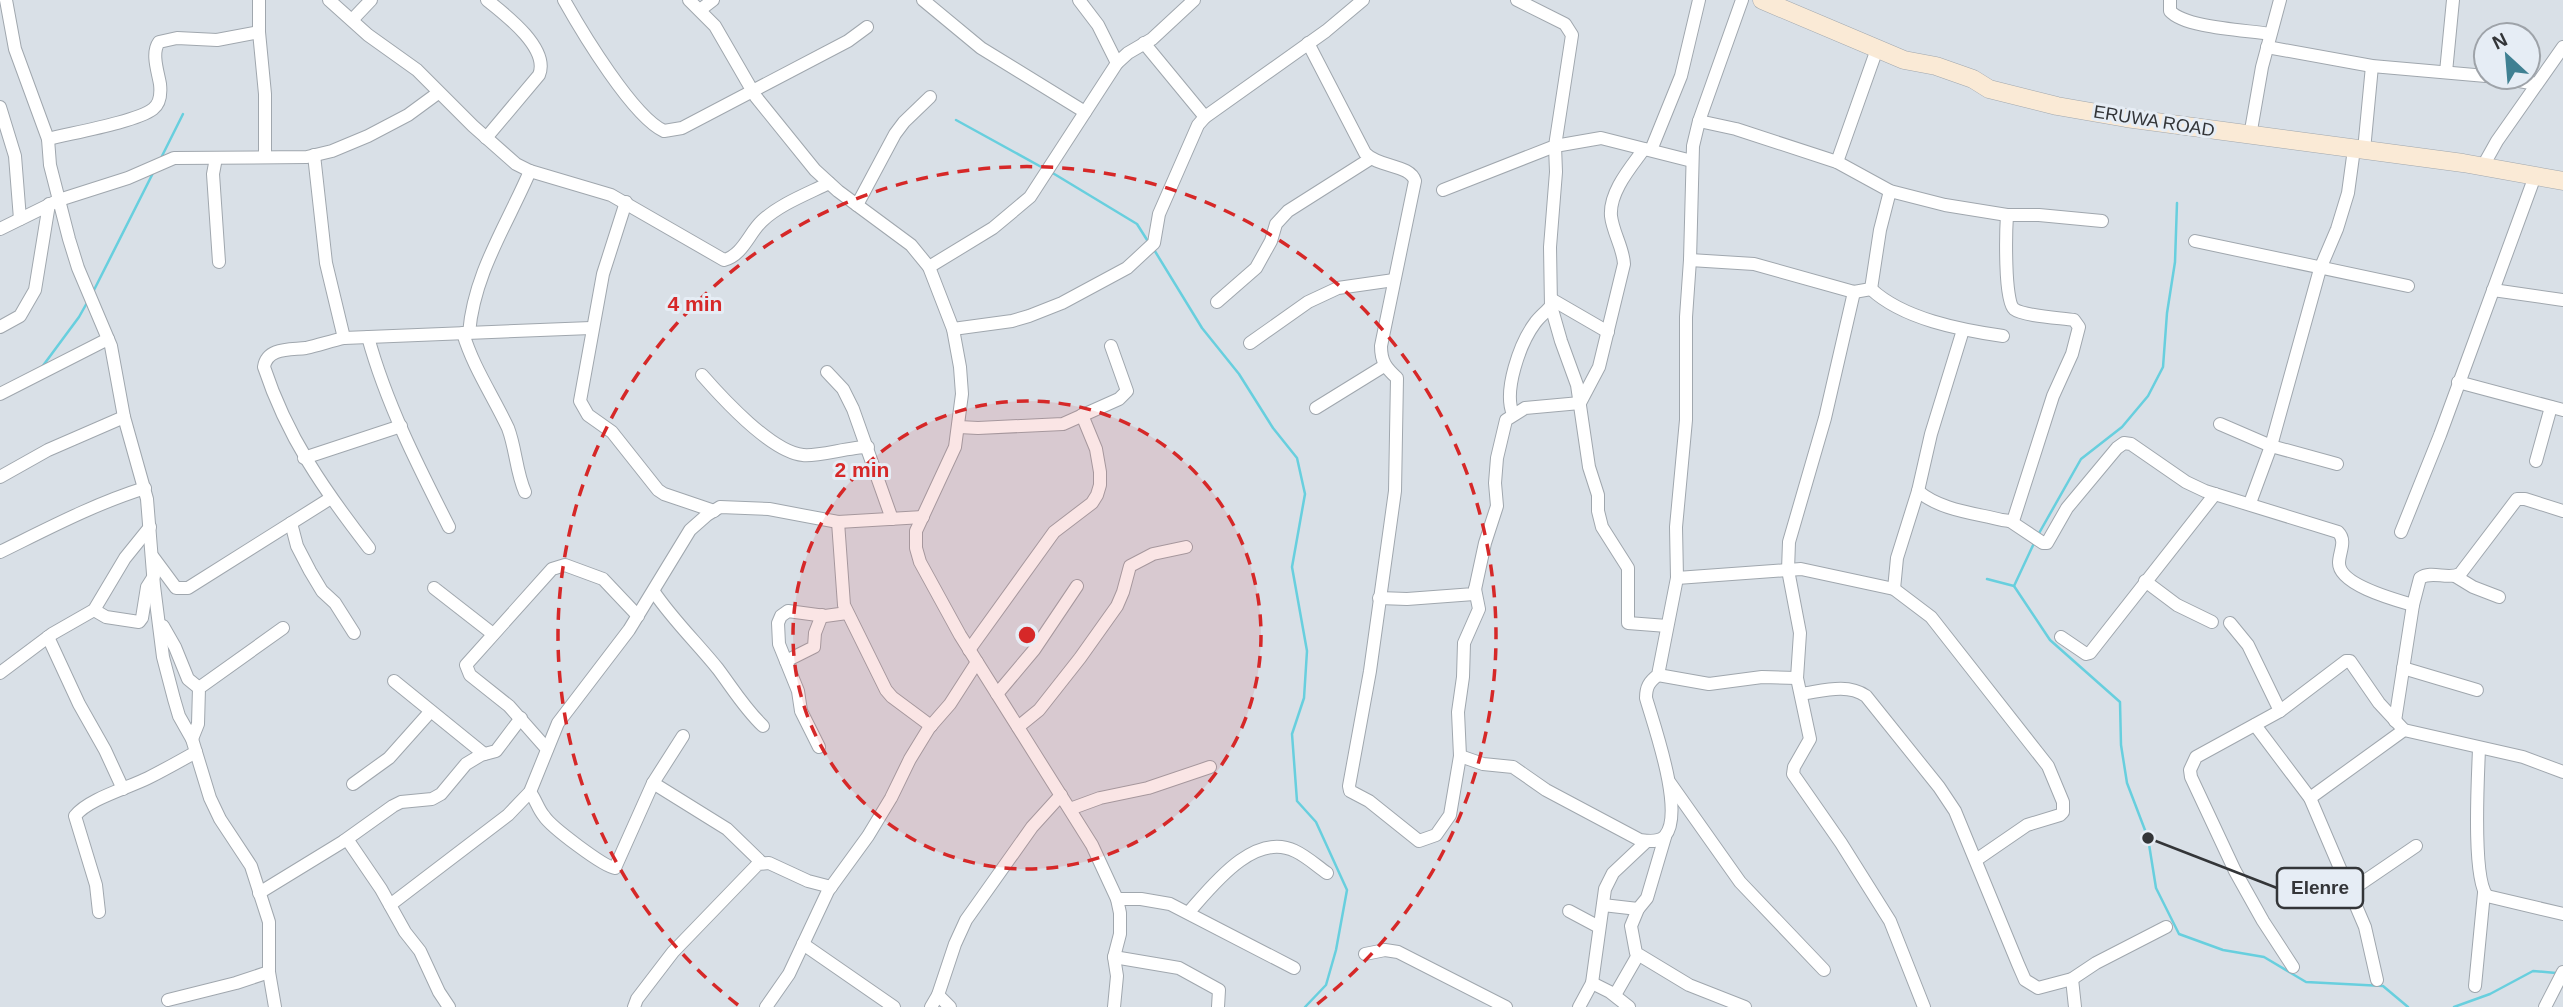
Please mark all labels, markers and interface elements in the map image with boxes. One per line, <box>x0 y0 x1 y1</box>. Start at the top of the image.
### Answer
north arrow <box>2472 21 2542 91</box>
text: N <box>2489 29 2511 54</box>
street label: ERUWA ROAD <box>2092 102 2216 140</box>
text: 4 min <box>668 292 722 315</box>
text: 2 min <box>835 458 889 481</box>
centre of rings <box>1015 623 1039 647</box>
callout: Elenre <box>2277 868 2363 908</box>
text: Elenre <box>2291 877 2349 898</box>

